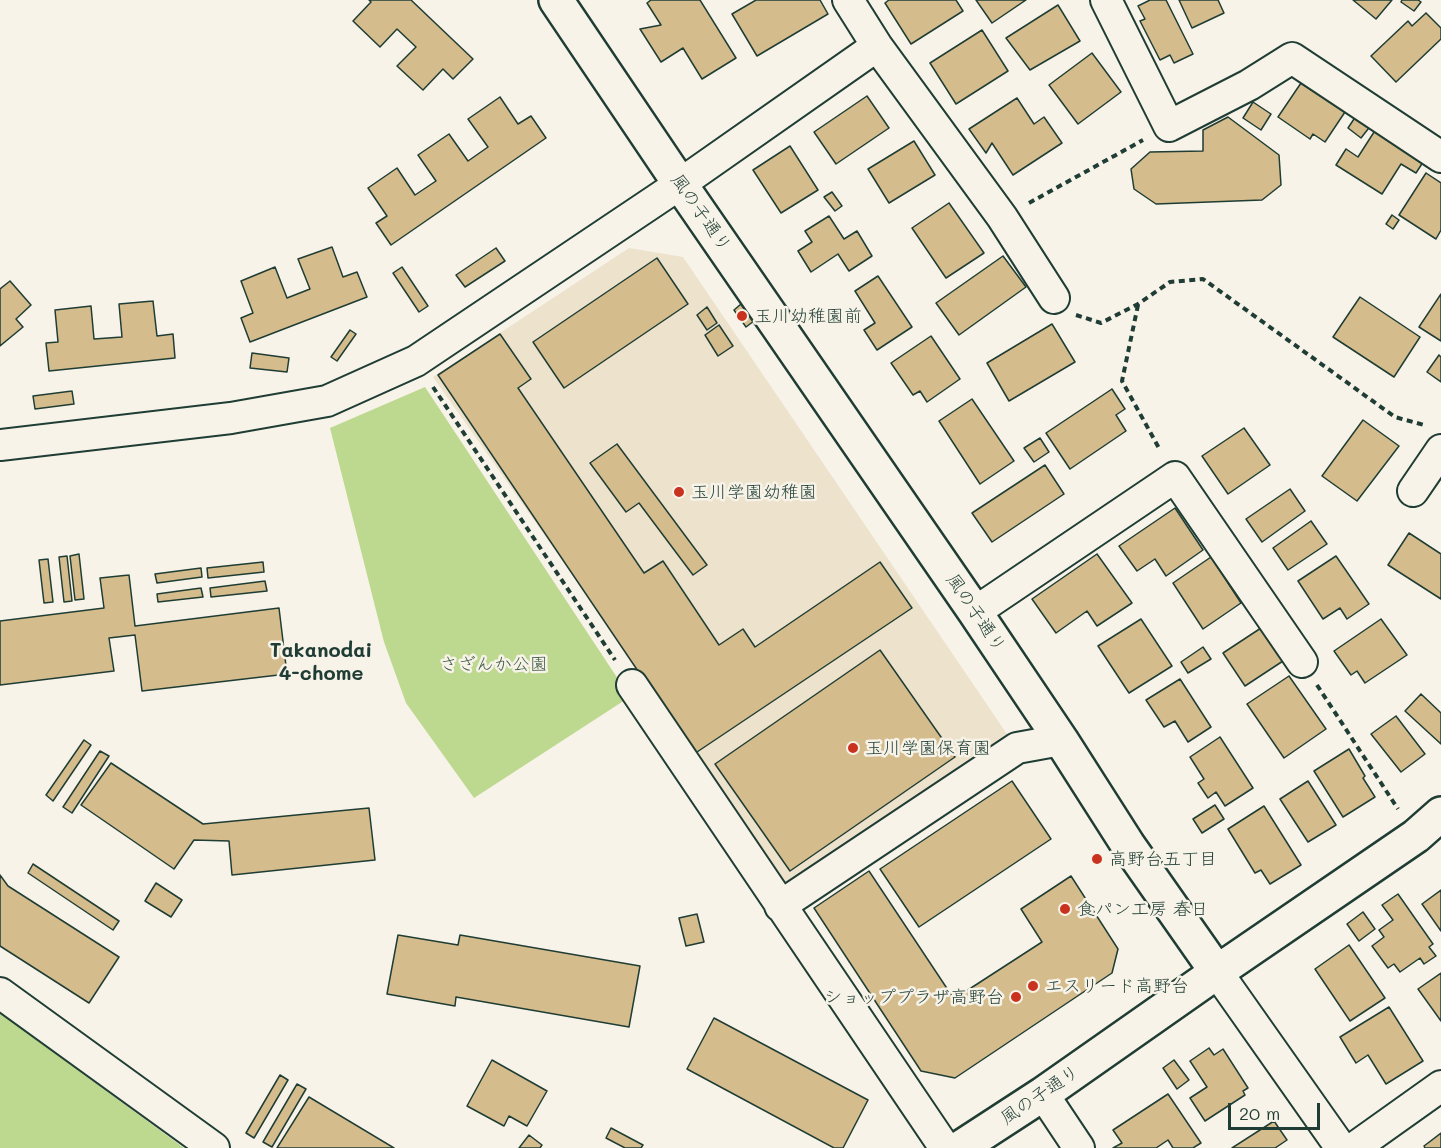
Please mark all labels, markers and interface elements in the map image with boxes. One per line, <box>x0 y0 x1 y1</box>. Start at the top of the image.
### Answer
street label: 風の子通り <box>666 170 736 256</box>
place label: 玉川幼稚園前 <box>754 305 862 327</box>
marker: 玉川幼稚園前 <box>735 309 749 323</box>
place label: 玉川学園幼稚園 <box>691 481 817 503</box>
marker: 玉川学園幼稚園 <box>672 485 686 499</box>
street label: 風の子通り <box>942 570 1010 656</box>
district label: Takanodai 4-chome <box>270 639 372 686</box>
park label: さざんか公園 <box>440 653 548 675</box>
place label: 玉川学園保育園 <box>865 737 991 759</box>
marker: 玉川学園保育園 <box>846 741 860 755</box>
place label: 高野台五丁目 <box>1109 848 1217 870</box>
marker: 高野台五丁目 <box>1090 852 1104 866</box>
place label: 食パン工房 春日 <box>1077 898 1209 920</box>
marker: 食パン工房 春日 <box>1058 902 1072 916</box>
place label: エスリード高野台 <box>1045 975 1189 997</box>
marker: エスリード高野台 <box>1026 979 1040 993</box>
place label: ショッププラザ高野台 <box>824 986 1004 1008</box>
marker: ショッププラザ高野台 <box>1009 990 1023 1004</box>
street label: 風の子通り <box>997 1061 1083 1129</box>
scale bar <box>1231 1091 1322 1129</box>
text: 20 m <box>1239 1101 1280 1125</box>

